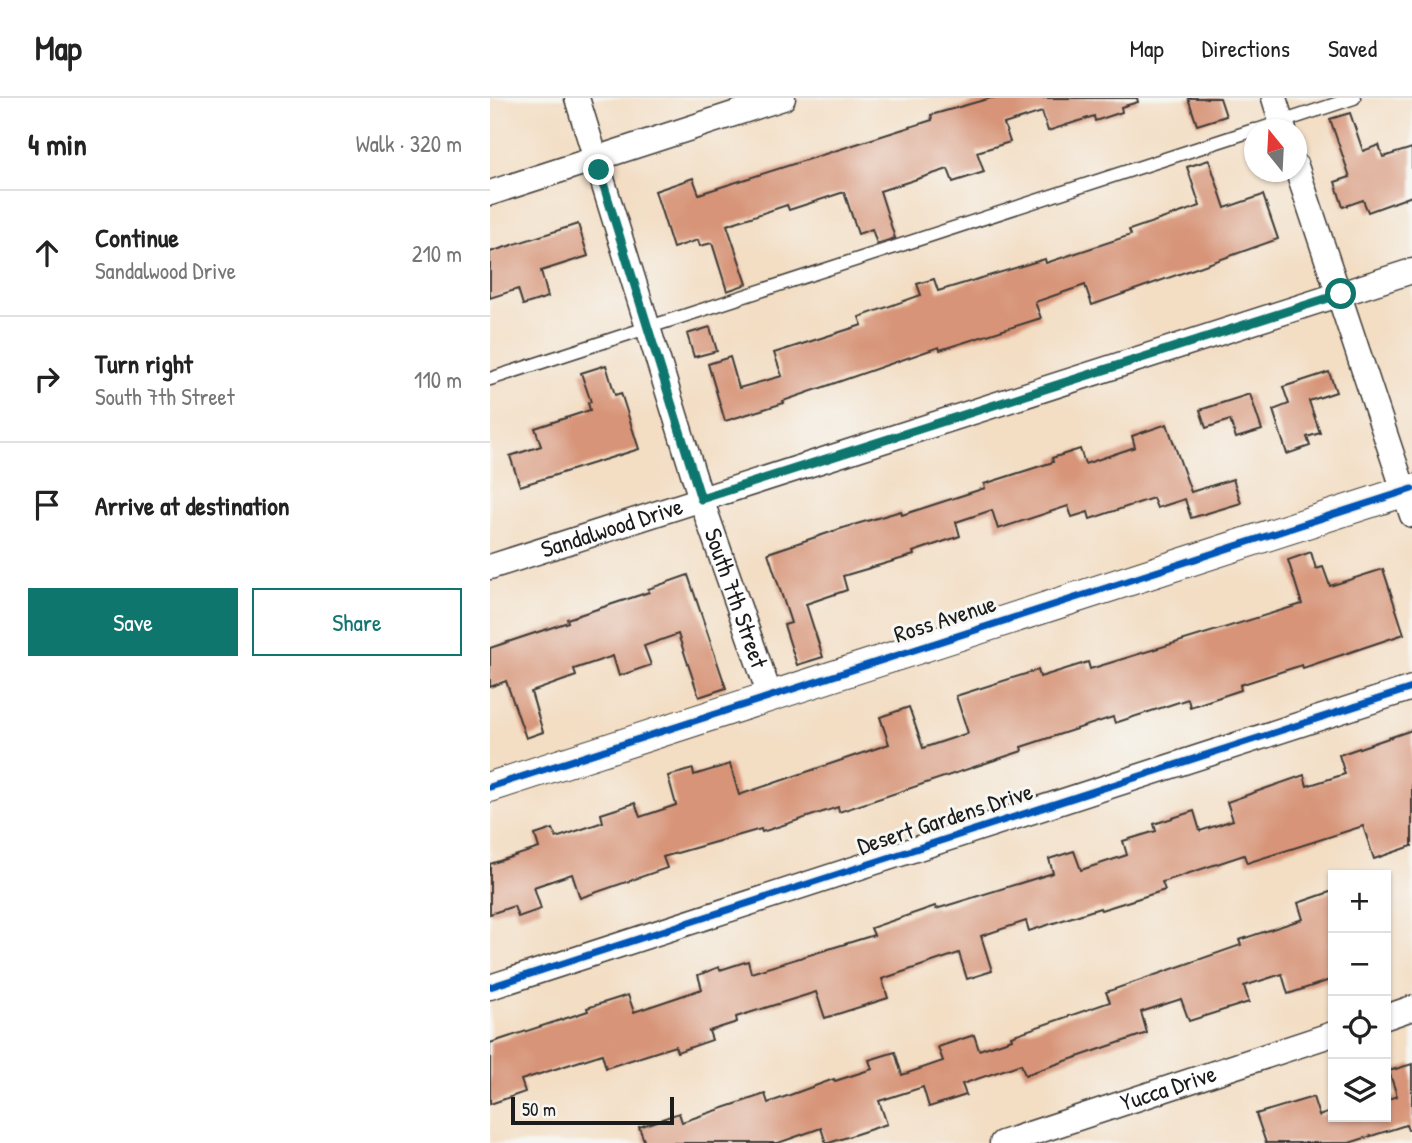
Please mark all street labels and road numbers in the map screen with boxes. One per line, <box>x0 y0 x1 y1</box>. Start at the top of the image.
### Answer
street label: Sandalwood Drive <box>537 489 687 565</box>
street label: South 7th Street <box>698 524 776 673</box>
street label: Ross Avenue <box>890 586 1000 650</box>
street label: Desert Gardens Drive <box>853 774 1037 861</box>
street label: Yucca Drive <box>1116 1056 1220 1118</box>

